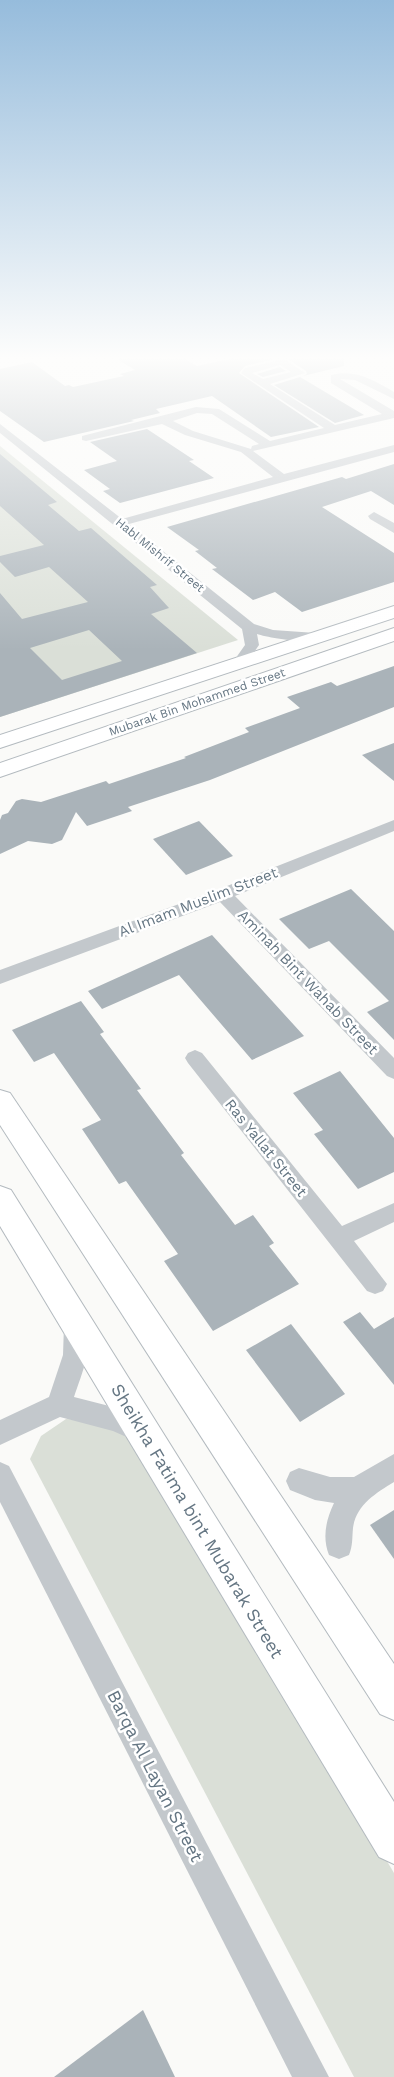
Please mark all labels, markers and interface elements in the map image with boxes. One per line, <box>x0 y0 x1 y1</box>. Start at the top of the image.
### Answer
street label: Habl Mishrif Street <box>113 515 207 595</box>
street label: Mubarak Bin Mohammed Street <box>107 665 287 739</box>
street label: Al Imam Muslim Street <box>116 863 281 941</box>
street label: Aminah Bint Wahab Street <box>234 906 382 1059</box>
street label: Ras Yallat Street <box>221 1095 311 1201</box>
street label: Sheikha Fatima bint Mubarak Street <box>107 1380 288 1662</box>
street label: Barqa Al Layan Street <box>103 1687 208 1865</box>

